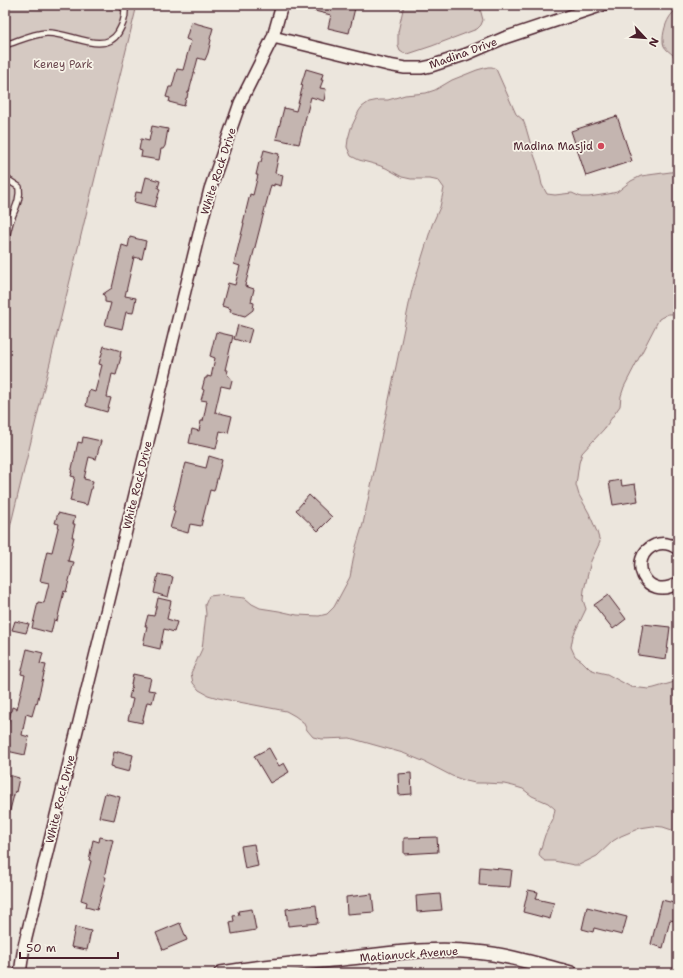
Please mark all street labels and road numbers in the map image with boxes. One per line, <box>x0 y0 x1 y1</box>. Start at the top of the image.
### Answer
street label: Madina Drive <box>427 34 499 73</box>
street label: White Rock Drive <box>197 126 240 217</box>
street label: White Rock Drive <box>119 439 156 531</box>
street label: White Rock Drive <box>42 753 79 845</box>
street label: Matianuck Avenue <box>359 944 459 965</box>

